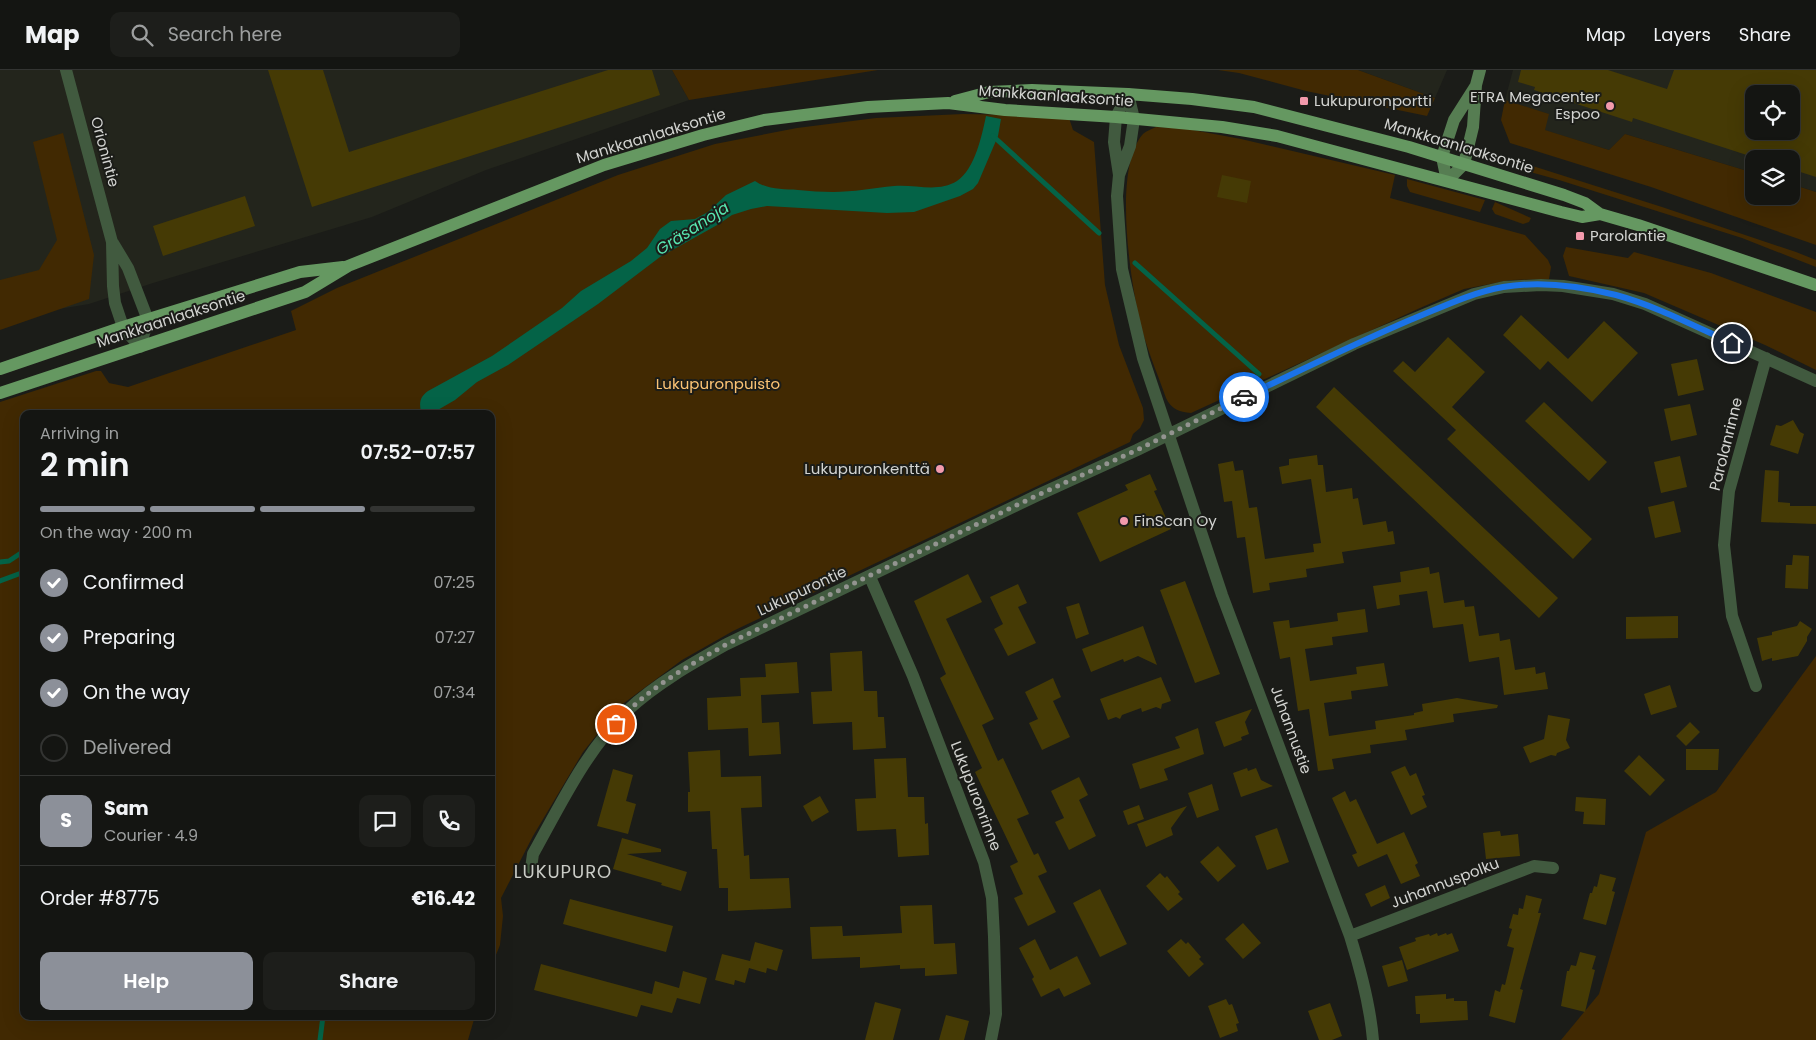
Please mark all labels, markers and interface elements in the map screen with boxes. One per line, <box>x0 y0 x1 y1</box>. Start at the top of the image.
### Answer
search box <box>110 12 460 57</box>
text: Map <box>25 18 80 51</box>
icon: search <box>128 21 156 49</box>
text: Search here <box>168 21 282 48</box>
text: Map <box>1586 22 1626 47</box>
text: Layers <box>1654 22 1711 47</box>
text: Share <box>1739 22 1791 47</box>
street label: Mankkaanlaaksontie <box>978 80 1134 111</box>
map controls <box>1745 85 1800 205</box>
button: locate <box>1745 85 1800 140</box>
place label: ETRA Megacenter Espoo <box>1470 86 1600 124</box>
place label: Lukupuronportti <box>1314 90 1432 111</box>
marker: Lukupuronportti <box>1298 95 1310 107</box>
marker: ETRA Megacenter Espoo <box>1604 100 1616 112</box>
street label: Mankkaanlaaksontie <box>574 103 728 168</box>
street label: Mankkaanlaaksontie <box>1382 113 1536 178</box>
street label: Orionintie <box>86 114 125 189</box>
button: layers <box>1745 150 1800 205</box>
water label: Gräsanoja <box>651 196 734 261</box>
place label: Parolantie <box>1590 225 1666 246</box>
marker: Parolantie <box>1574 230 1586 242</box>
street label: Mankkaanlaaksontie <box>94 285 248 352</box>
pin <box>1711 322 1753 364</box>
icon: home <box>1718 329 1746 357</box>
courier <box>1219 372 1269 422</box>
park label: Lukupuronpuisto <box>656 373 780 394</box>
icon: car <box>1230 383 1258 411</box>
street label: Parolanrinne <box>1704 395 1747 493</box>
text: Arriving in <box>40 422 119 445</box>
text: 07:52–07:57 <box>361 439 475 466</box>
text: 2 min <box>40 442 130 487</box>
place label: Lukupuronkenttä <box>804 458 930 479</box>
marker: Lukupuronkenttä <box>934 463 946 475</box>
place label: FinScan Oy <box>1134 510 1217 531</box>
marker: FinScan Oy <box>1118 515 1130 527</box>
text: On the way · 200 m <box>40 521 192 544</box>
street label: Lukupurontie <box>754 561 850 620</box>
icon: check <box>40 569 68 597</box>
text: Confirmed <box>83 569 184 596</box>
text: 07:25 <box>434 571 475 594</box>
icon: check <box>40 624 68 652</box>
text: Preparing <box>83 624 175 651</box>
text: 07:27 <box>435 626 475 649</box>
icon: check <box>40 679 68 707</box>
text: On the way <box>83 679 190 706</box>
text: 07:34 <box>433 681 475 704</box>
street label: Juhannustie <box>1266 683 1317 777</box>
pin <box>595 703 637 745</box>
icon: bag <box>602 710 630 738</box>
text: Delivered <box>83 734 172 761</box>
street label: Lukupuronrinne <box>946 738 1007 854</box>
text: Sam <box>104 795 149 822</box>
button: chat <box>359 795 411 847</box>
button: phone <box>423 795 475 847</box>
text: S <box>60 807 72 834</box>
text: Courier · 4.9 <box>104 824 198 847</box>
street label: Juhannuspolku <box>1388 852 1502 913</box>
district label: LUKUPURO <box>514 859 612 884</box>
text: Order #8775 <box>40 885 159 912</box>
text: €16.42 <box>412 885 475 912</box>
button: Help <box>40 952 253 1010</box>
button: Share <box>263 952 475 1010</box>

